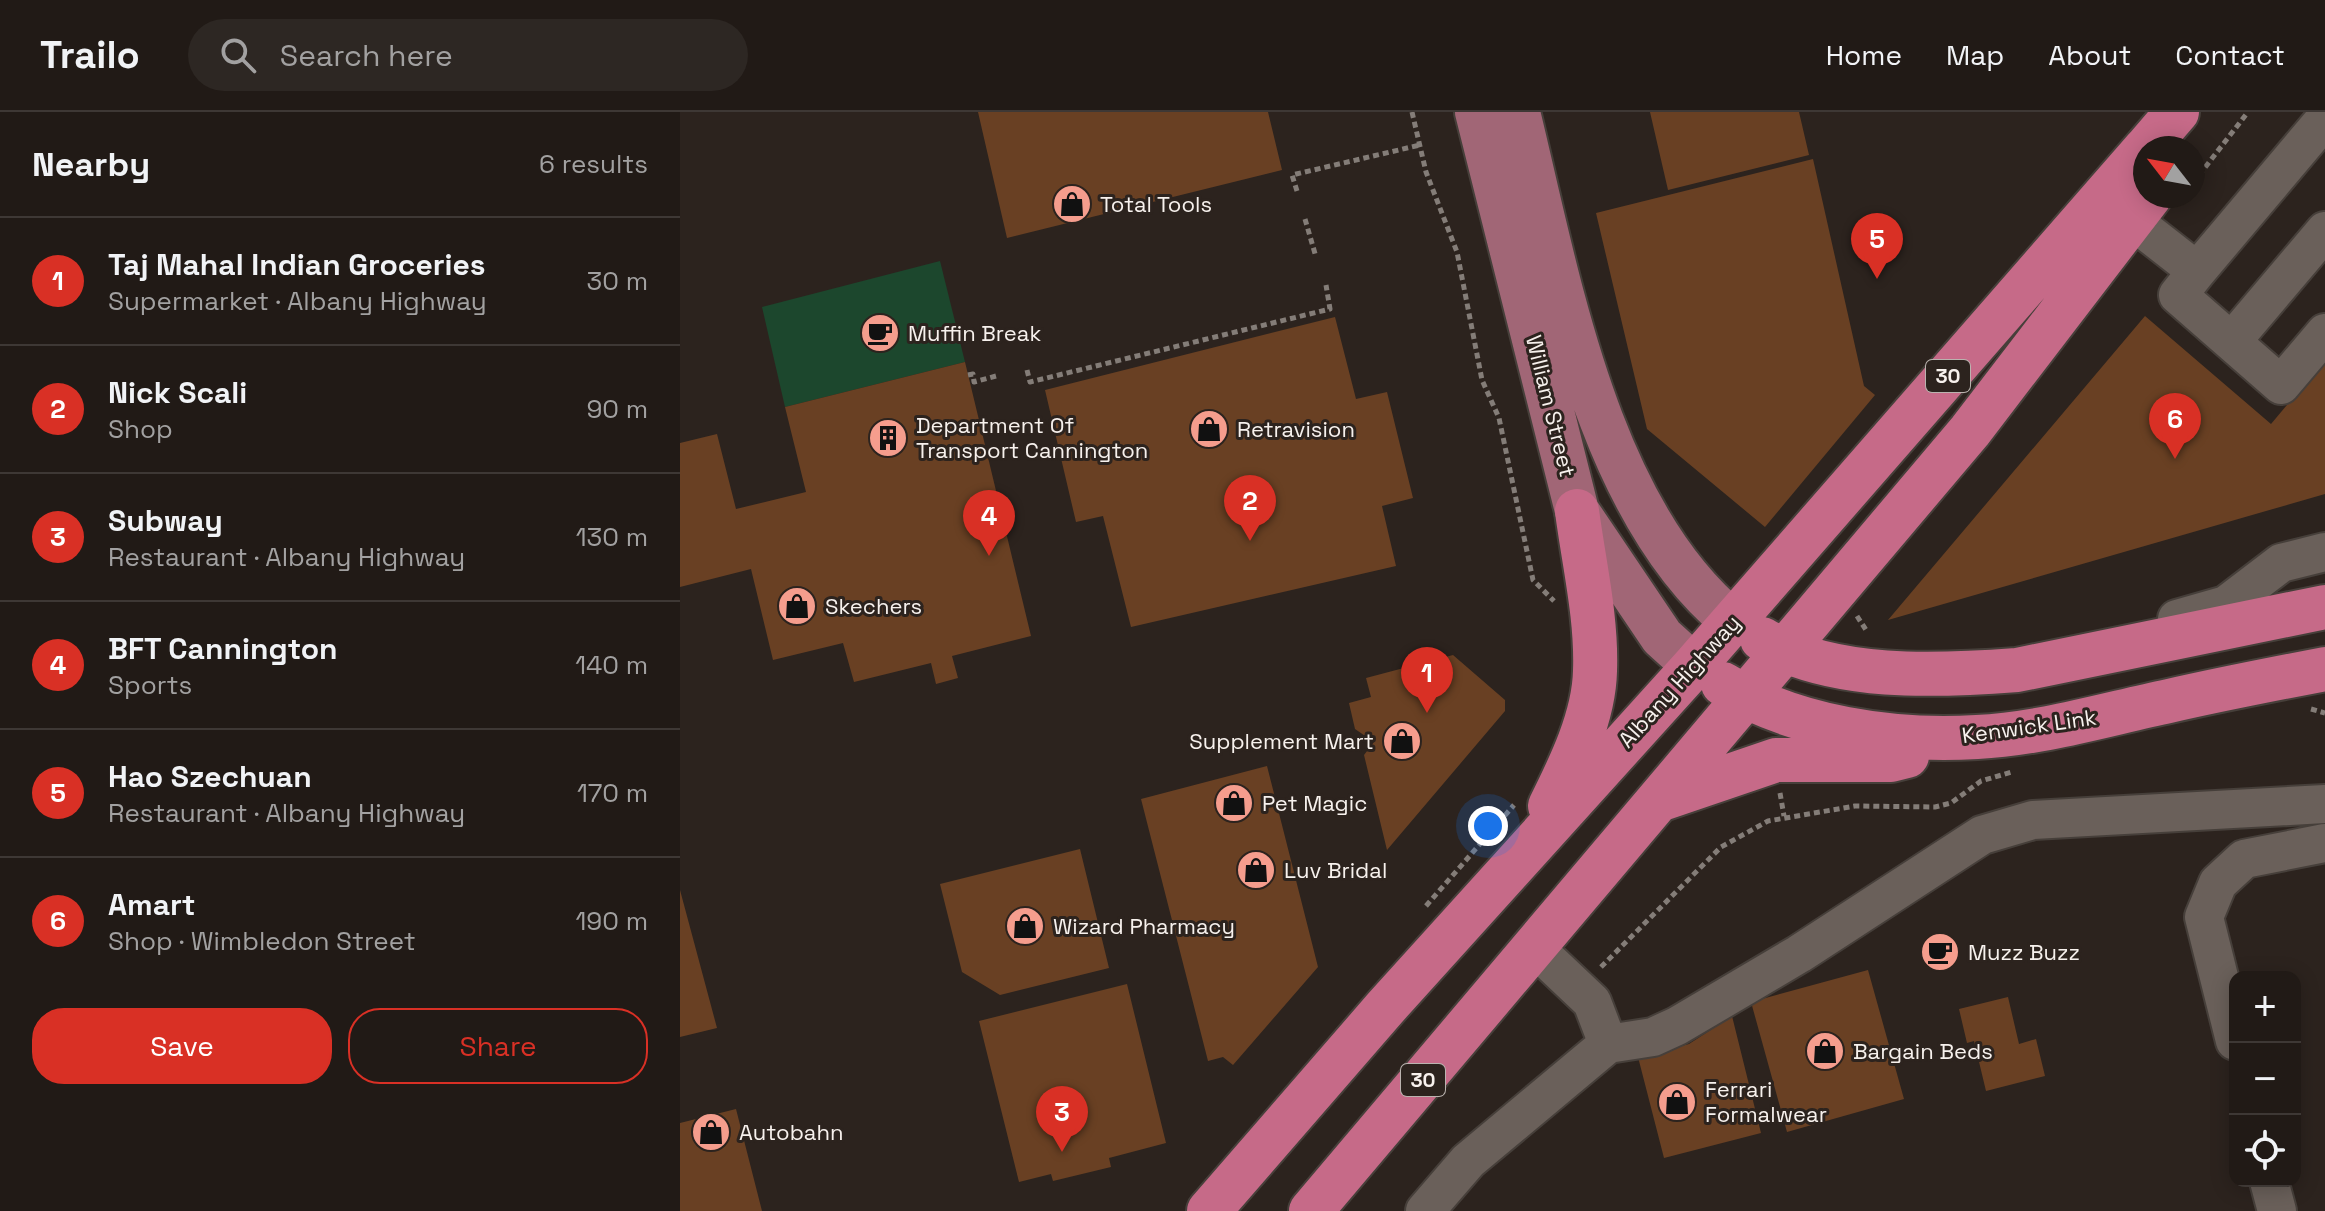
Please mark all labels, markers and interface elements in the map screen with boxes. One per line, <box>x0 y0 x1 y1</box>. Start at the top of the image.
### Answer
search box <box>188 19 748 91</box>
text: Trailo <box>40 31 140 79</box>
icon: search <box>216 33 260 77</box>
text: Search here <box>280 36 453 75</box>
text: Home <box>1826 37 1902 73</box>
text: Map <box>1946 37 2004 73</box>
text: About <box>2048 37 2131 73</box>
text: Contact <box>2175 37 2285 73</box>
north arrow <box>2133 136 2205 208</box>
text: Nearby <box>32 143 150 186</box>
text: 6 results <box>539 147 648 181</box>
shop icon: Total Tools <box>1051 183 1093 225</box>
place label: Total Tools <box>1100 190 1212 218</box>
pin: 5 <box>1851 213 1903 279</box>
text: Taj Mahal Indian Groceries <box>108 245 486 284</box>
text: 1 <box>52 264 64 298</box>
text: 30 m <box>587 264 648 298</box>
text: Supermarket · Albany Highway <box>108 284 487 318</box>
cafe icon: Muffin Break <box>859 312 901 354</box>
place label: Muffin Break <box>908 319 1041 347</box>
street label: William Street <box>1520 332 1582 480</box>
road number: 30 <box>1926 360 1970 392</box>
text: Nick Scali <box>108 373 247 412</box>
text: 2 <box>50 392 66 426</box>
text: 90 m <box>586 392 648 426</box>
pin: 6 <box>2149 393 2201 459</box>
shop icon: Retravision <box>1188 408 1230 450</box>
place label: Department Of Transport Cannington <box>916 411 1148 464</box>
text: Shop <box>108 412 173 446</box>
place label: Retravision <box>1237 415 1355 443</box>
building icon: Department Of Transport Cannington <box>867 417 909 459</box>
pin: 2 <box>1224 475 1276 541</box>
pin: 4 <box>963 490 1015 556</box>
text: Subway <box>108 501 223 540</box>
text: 3 <box>50 520 66 554</box>
text: 130 m <box>576 520 648 554</box>
text: Restaurant · Albany Highway <box>108 540 465 574</box>
shop icon: Skechers <box>776 585 818 627</box>
place label: Skechers <box>825 592 922 620</box>
street label: Albany Highway <box>1612 609 1746 753</box>
text: BFT Cannington <box>108 629 338 668</box>
pin: 1 <box>1401 647 1453 713</box>
text: 4 <box>50 648 66 682</box>
text: 140 m <box>575 648 648 682</box>
text: Sports <box>108 668 192 702</box>
street label: Kenwick Link <box>1960 703 2098 749</box>
shop icon: Supplement Mart <box>1381 720 1423 762</box>
place label: Supplement Mart <box>1189 727 1374 755</box>
text: Hao Szechuan <box>108 757 312 796</box>
text: 5 <box>50 776 66 810</box>
text: 170 m <box>577 776 648 810</box>
shop icon: Pet Magic <box>1213 782 1255 824</box>
place label: Pet Magic <box>1262 789 1367 817</box>
text: Restaurant · Albany Highway <box>108 796 465 830</box>
your location <box>1468 806 1508 846</box>
shop icon: Luv Bridal <box>1235 849 1277 891</box>
place label: Luv Bridal <box>1284 856 1387 884</box>
text: Amart <box>108 885 196 924</box>
text: 6 <box>50 904 66 938</box>
text: 190 m <box>576 904 648 938</box>
shop icon: Wizard Pharmacy <box>1004 905 1046 947</box>
place label: Wizard Pharmacy <box>1053 912 1235 940</box>
text: Shop · Wimbledon Street <box>108 924 416 958</box>
cafe icon: Muzz Buzz <box>1919 931 1961 973</box>
place label: Muzz Buzz <box>1968 938 2080 966</box>
map controls <box>2229 971 2301 1187</box>
button: + <box>2229 971 2301 1043</box>
button: Save <box>32 1008 332 1084</box>
button: Share <box>348 1008 648 1084</box>
shop icon: Bargain Beds <box>1804 1030 1846 1072</box>
place label: Bargain Beds <box>1853 1037 1993 1065</box>
button: − <box>2229 1043 2301 1115</box>
road number: 30 <box>1401 1064 1445 1096</box>
place label: Ferrari Formalwear <box>1705 1075 1827 1128</box>
shop icon: Ferrari Formalwear <box>1656 1081 1698 1123</box>
pin: 3 <box>1036 1086 1088 1152</box>
shop icon: Autobahn <box>690 1111 732 1153</box>
button: locate <box>2229 1115 2301 1187</box>
place label: Autobahn <box>739 1118 843 1146</box>

